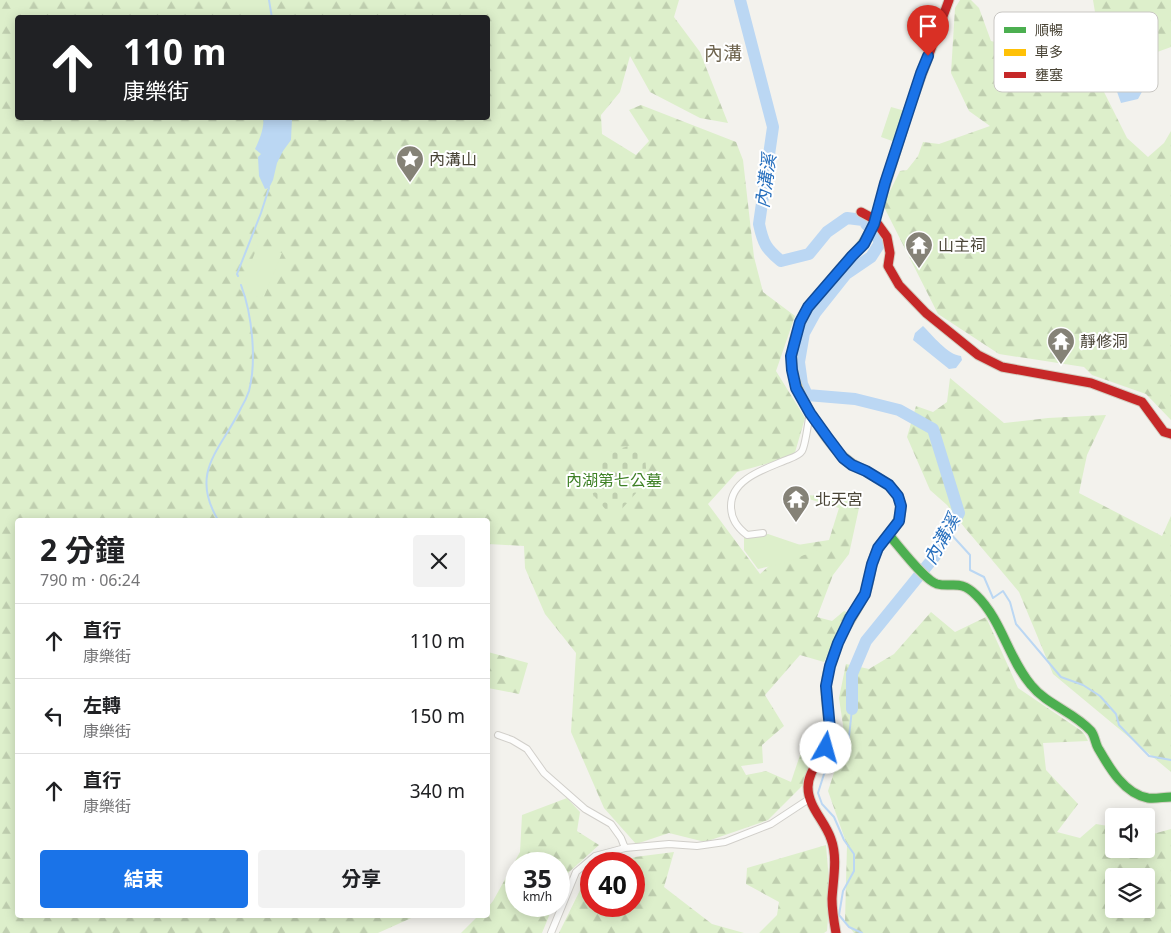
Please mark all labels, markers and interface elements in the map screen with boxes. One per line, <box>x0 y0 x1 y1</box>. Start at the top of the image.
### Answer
pin <box>907 5 949 56</box>
icon: arrive <box>914 12 942 40</box>
legend <box>994 12 1158 92</box>
text: 順暢 <box>1035 20 1063 39</box>
text: 110 m <box>123 28 226 75</box>
icon: ahead <box>40 35 105 100</box>
district label: 內溝 <box>704 40 742 66</box>
text: 車多 <box>1035 42 1063 61</box>
text: 壅塞 <box>1035 65 1063 84</box>
text: 康樂街 <box>123 75 189 105</box>
place icon: 內溝山 <box>395 144 425 183</box>
place label: 內溝山 <box>429 148 477 170</box>
water label: 內溝溪 <box>749 150 781 209</box>
temple icon: 山主祠 <box>904 230 934 269</box>
place label: 山主祠 <box>938 234 986 256</box>
temple icon: 靜修洞 <box>1046 326 1076 365</box>
place label: 靜修洞 <box>1080 330 1128 352</box>
park label: 內湖第七公墓 <box>566 469 662 491</box>
temple icon: 北天宮 <box>781 484 811 523</box>
place label: 北天宮 <box>815 488 863 510</box>
water label: 內溝溪 <box>917 507 966 568</box>
text: 2 分鐘 <box>40 529 125 570</box>
button: close <box>413 535 465 587</box>
text: 790 m · 06:24 <box>40 569 140 591</box>
text: 直行 <box>83 617 121 643</box>
icon: ahead <box>40 627 68 655</box>
text: 110 m <box>410 628 465 654</box>
text: 康樂街 <box>83 645 131 667</box>
text: 左轉 <box>83 692 121 718</box>
icon: left <box>40 702 68 730</box>
text: 150 m <box>410 703 465 729</box>
text: 康樂街 <box>83 720 131 742</box>
position arrow <box>799 721 851 773</box>
text: 直行 <box>83 767 121 793</box>
icon: ahead <box>40 777 68 805</box>
text: 340 m <box>410 778 465 804</box>
text: 康樂街 <box>83 795 131 817</box>
map controls <box>1105 808 1155 918</box>
button: sound <box>1105 808 1155 858</box>
button: 結束 <box>40 850 248 908</box>
button: 分享 <box>258 850 465 908</box>
speed limit sign: 40 <box>580 852 645 917</box>
text: 35 <box>523 861 552 895</box>
button: layers <box>1105 868 1155 918</box>
text: km/h <box>523 888 552 905</box>

